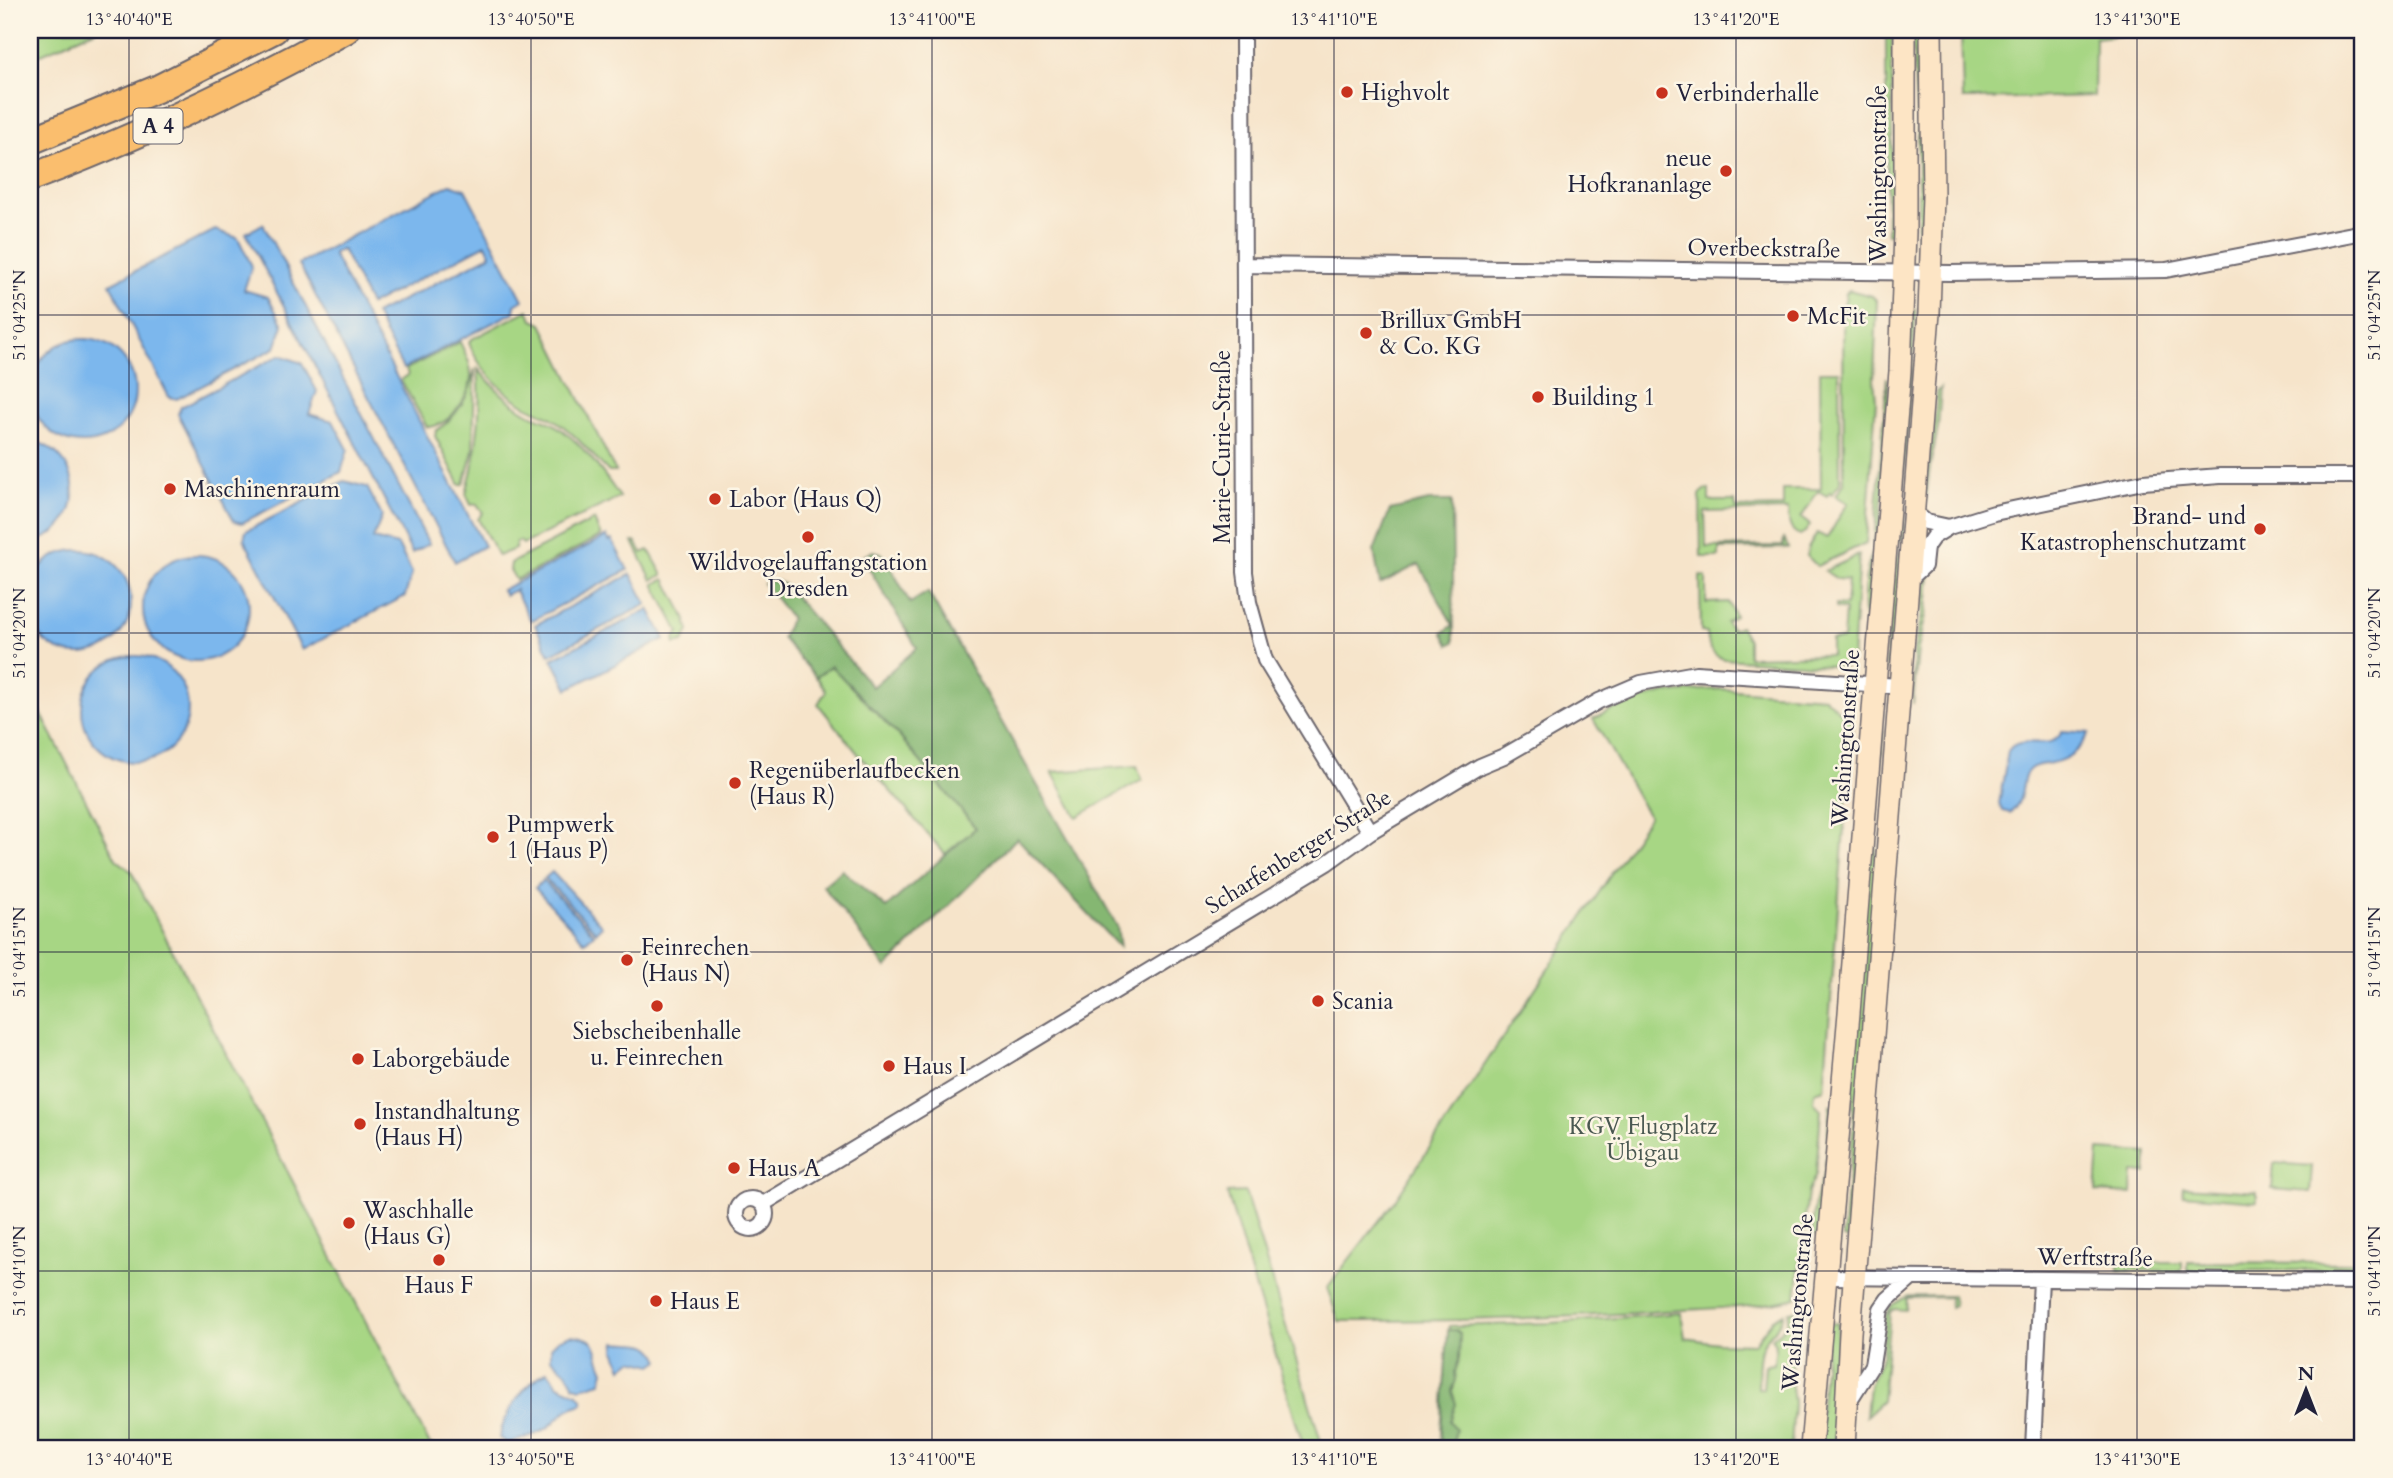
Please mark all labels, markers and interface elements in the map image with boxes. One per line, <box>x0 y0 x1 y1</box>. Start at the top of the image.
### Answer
text: 13°40'40"E <box>85 7 173 32</box>
text: 13°40'50"E <box>487 7 575 32</box>
text: 13°41'00"E <box>888 7 976 32</box>
text: 13°41'10"E <box>1290 7 1378 32</box>
text: 13°41'20"E <box>1692 7 1780 32</box>
text: 13°41'30"E <box>2093 7 2181 32</box>
place label: Highvolt <box>1361 77 1449 108</box>
place label: Verbinderhalle <box>1676 78 1819 109</box>
marker: Highvolt <box>1339 84 1355 100</box>
marker: Verbinderhalle <box>1654 85 1670 101</box>
street label: Washingtonstraße <box>1863 85 1894 264</box>
road number: A 4 <box>134 108 182 144</box>
place label: neue Hofkrananlage <box>1567 143 1712 200</box>
marker: neue Hofkrananlage <box>1718 163 1734 179</box>
street label: Overbeckstraße <box>1687 232 1841 265</box>
text: 51°04'25"N <box>7 269 32 361</box>
text: 51°04'25"N <box>2362 269 2387 361</box>
place label: McFit <box>1807 301 1866 332</box>
place label: Brillux GmbH & Co. KG <box>1380 305 1522 362</box>
marker: McFit <box>1785 308 1801 324</box>
marker: Brillux GmbH & Co. KG <box>1358 325 1374 341</box>
street label: Marie-Curie-Straße <box>1207 350 1238 544</box>
place label: Building 1 <box>1552 382 1655 413</box>
marker: Building 1 <box>1530 389 1546 405</box>
place label: Maschinenraum <box>184 474 340 505</box>
marker: Maschinenraum <box>162 481 178 497</box>
place label: Labor (Haus Q) <box>729 484 882 515</box>
marker: Labor (Haus Q) <box>707 491 723 507</box>
place label: Brand- und Katastrophenschutzamt <box>2020 501 2247 558</box>
marker: Brand- und Katastrophenschutzamt <box>2252 521 2268 537</box>
marker: Wildvogelauffangstation Dresden <box>800 529 816 545</box>
place label: Wildvogelauffangstation Dresden <box>687 547 928 604</box>
text: 51°04'20"N <box>7 587 32 679</box>
text: 51°04'20"N <box>2362 587 2387 679</box>
street label: Washingtonstraße <box>1824 648 1867 829</box>
place label: Regenüberlaufbecken (Haus R) <box>749 755 960 812</box>
marker: Regenüberlaufbecken (Haus R) <box>727 775 743 791</box>
street label: Scharfenberger Straße <box>1199 782 1397 921</box>
place label: Pumpwerk 1 (Haus P) <box>507 809 615 866</box>
marker: Pumpwerk 1 (Haus P) <box>485 829 501 845</box>
text: 51°04'15"N <box>7 906 32 998</box>
text: 51°04'15"N <box>2362 906 2387 998</box>
place label: Feinrechen (Haus N) <box>641 932 750 989</box>
marker: Feinrechen (Haus N) <box>619 952 635 968</box>
place label: Scania <box>1332 986 1393 1017</box>
marker: Scania <box>1310 993 1326 1009</box>
marker: Siebscheibenhalle u. Feinrechen <box>649 998 665 1014</box>
place label: Siebscheibenhalle u. Feinrechen <box>572 1016 742 1073</box>
place label: Laborgebäude <box>372 1044 510 1075</box>
marker: Laborgebäude <box>350 1051 366 1067</box>
place label: Haus I <box>903 1051 967 1082</box>
marker: Haus I <box>881 1058 897 1074</box>
place label: Instandhaltung (Haus H) <box>374 1096 520 1153</box>
park label: KGV Flugplatz Übigau <box>1569 1111 1717 1168</box>
marker: Instandhaltung (Haus H) <box>352 1116 368 1132</box>
place label: Haus A <box>748 1153 821 1184</box>
marker: Haus A <box>726 1160 742 1176</box>
place label: Waschhalle (Haus G) <box>362 1195 474 1252</box>
street label: Washingtonstraße <box>1774 1212 1821 1393</box>
marker: Waschhalle (Haus G) <box>341 1215 357 1231</box>
text: 51°04'10"N <box>7 1225 32 1317</box>
text: 51°04'10"N <box>2362 1225 2387 1317</box>
street label: Werftstraße <box>2036 1241 2153 1274</box>
marker: Haus F <box>431 1252 447 1268</box>
place label: Haus F <box>405 1270 473 1301</box>
place label: Haus E <box>670 1286 740 1317</box>
marker: Haus E <box>648 1293 664 1309</box>
north arrow <box>2270 1356 2340 1426</box>
text: N <box>2298 1361 2315 1387</box>
text: 13°40'40"E <box>85 1447 173 1472</box>
text: 13°40'50"E <box>487 1447 575 1472</box>
text: 13°41'00"E <box>888 1447 976 1472</box>
text: 13°41'10"E <box>1290 1447 1378 1472</box>
text: 13°41'20"E <box>1692 1447 1780 1472</box>
text: 13°41'30"E <box>2093 1447 2181 1472</box>

